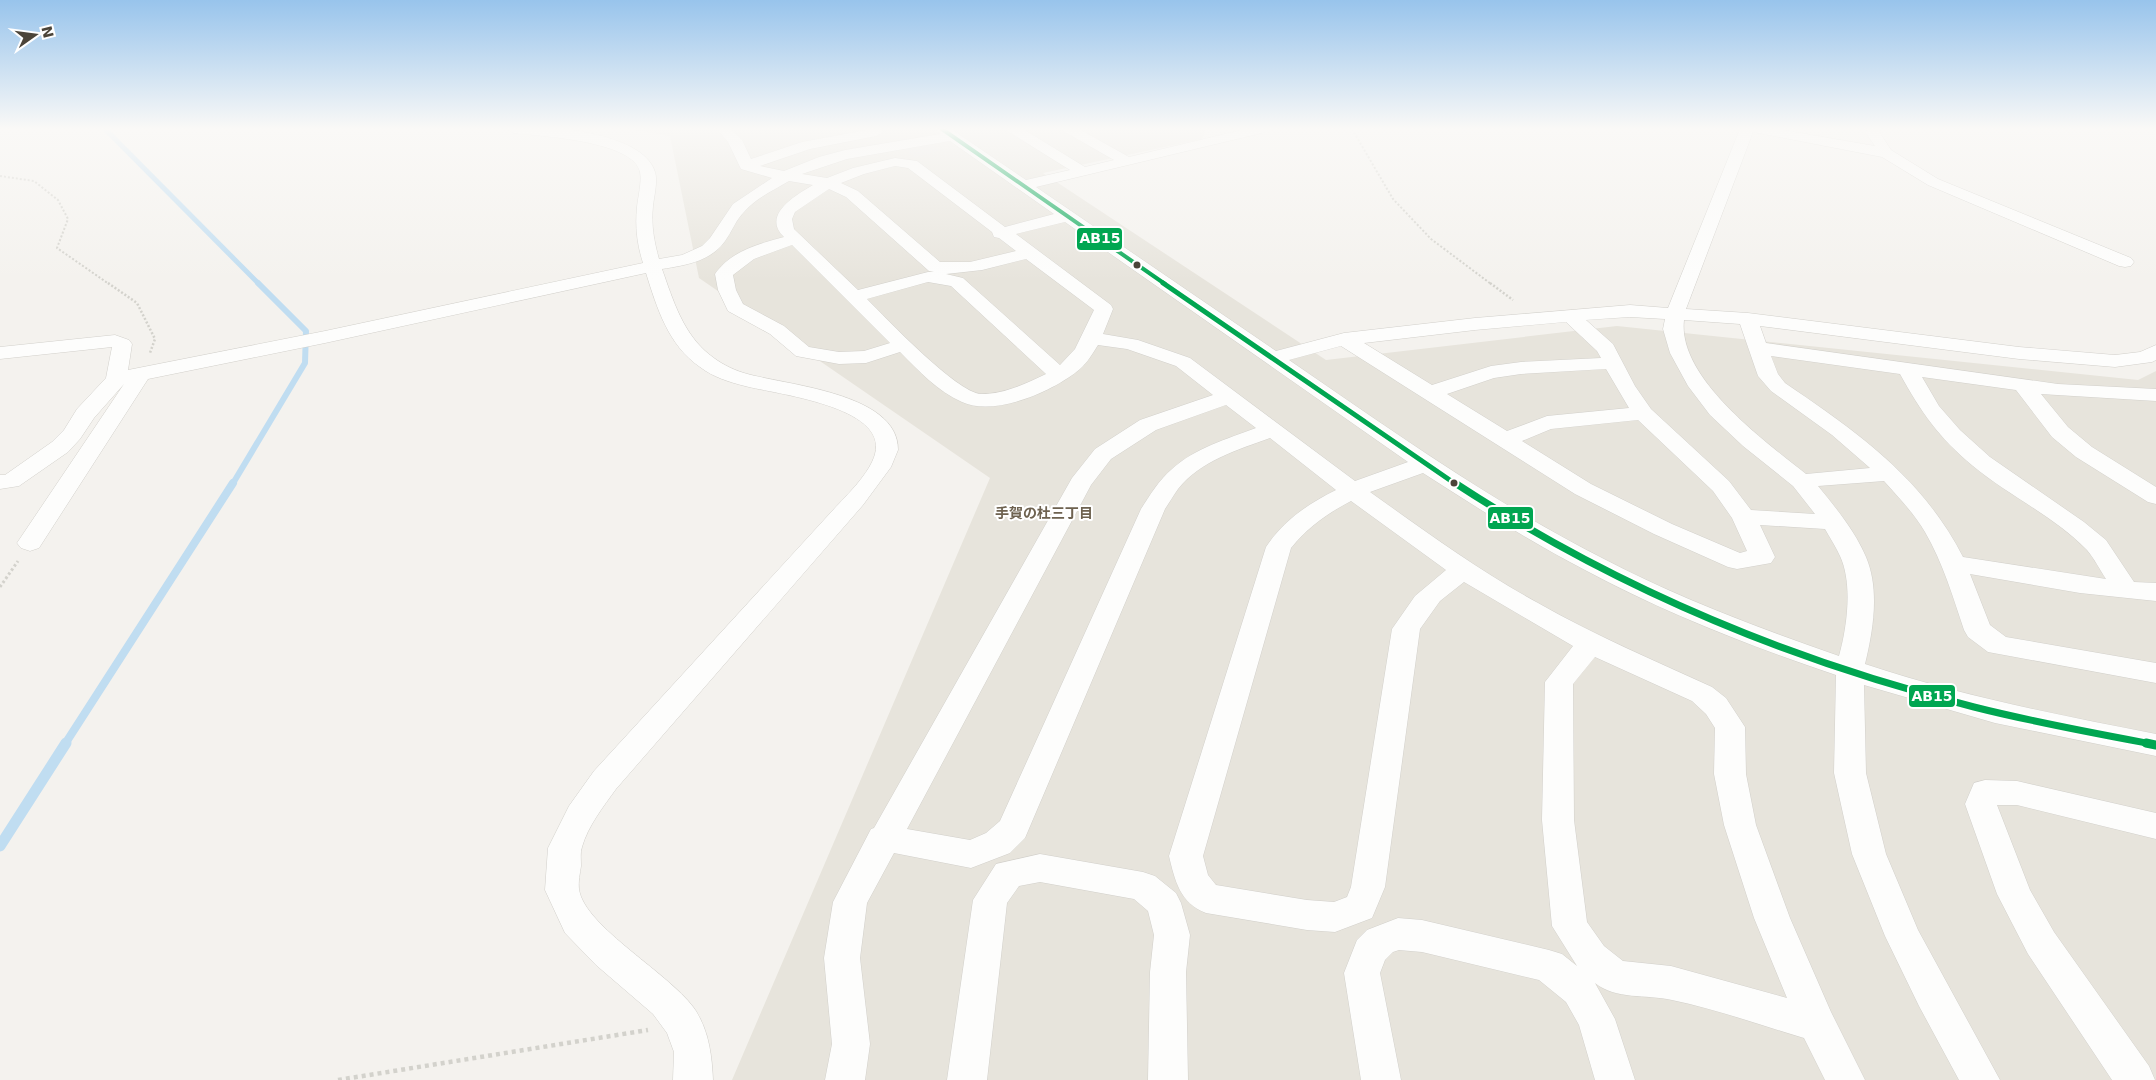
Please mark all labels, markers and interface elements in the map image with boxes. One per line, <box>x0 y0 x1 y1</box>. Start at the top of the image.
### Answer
north arrow <box>10 10 60 60</box>
text: N <box>38 24 57 39</box>
line badge: AB15 <box>1076 227 1123 251</box>
text: AB15 <box>1080 230 1121 246</box>
unlabelled marker <box>1132 260 1142 270</box>
unlabelled marker <box>1449 478 1459 488</box>
district label: 手賀の杜三丁目 <box>995 505 1093 521</box>
line badge: AB15 <box>1487 506 1534 530</box>
text: AB15 <box>1490 510 1531 526</box>
line badge: AB15 <box>1908 684 1956 708</box>
text: AB15 <box>1912 688 1953 704</box>

